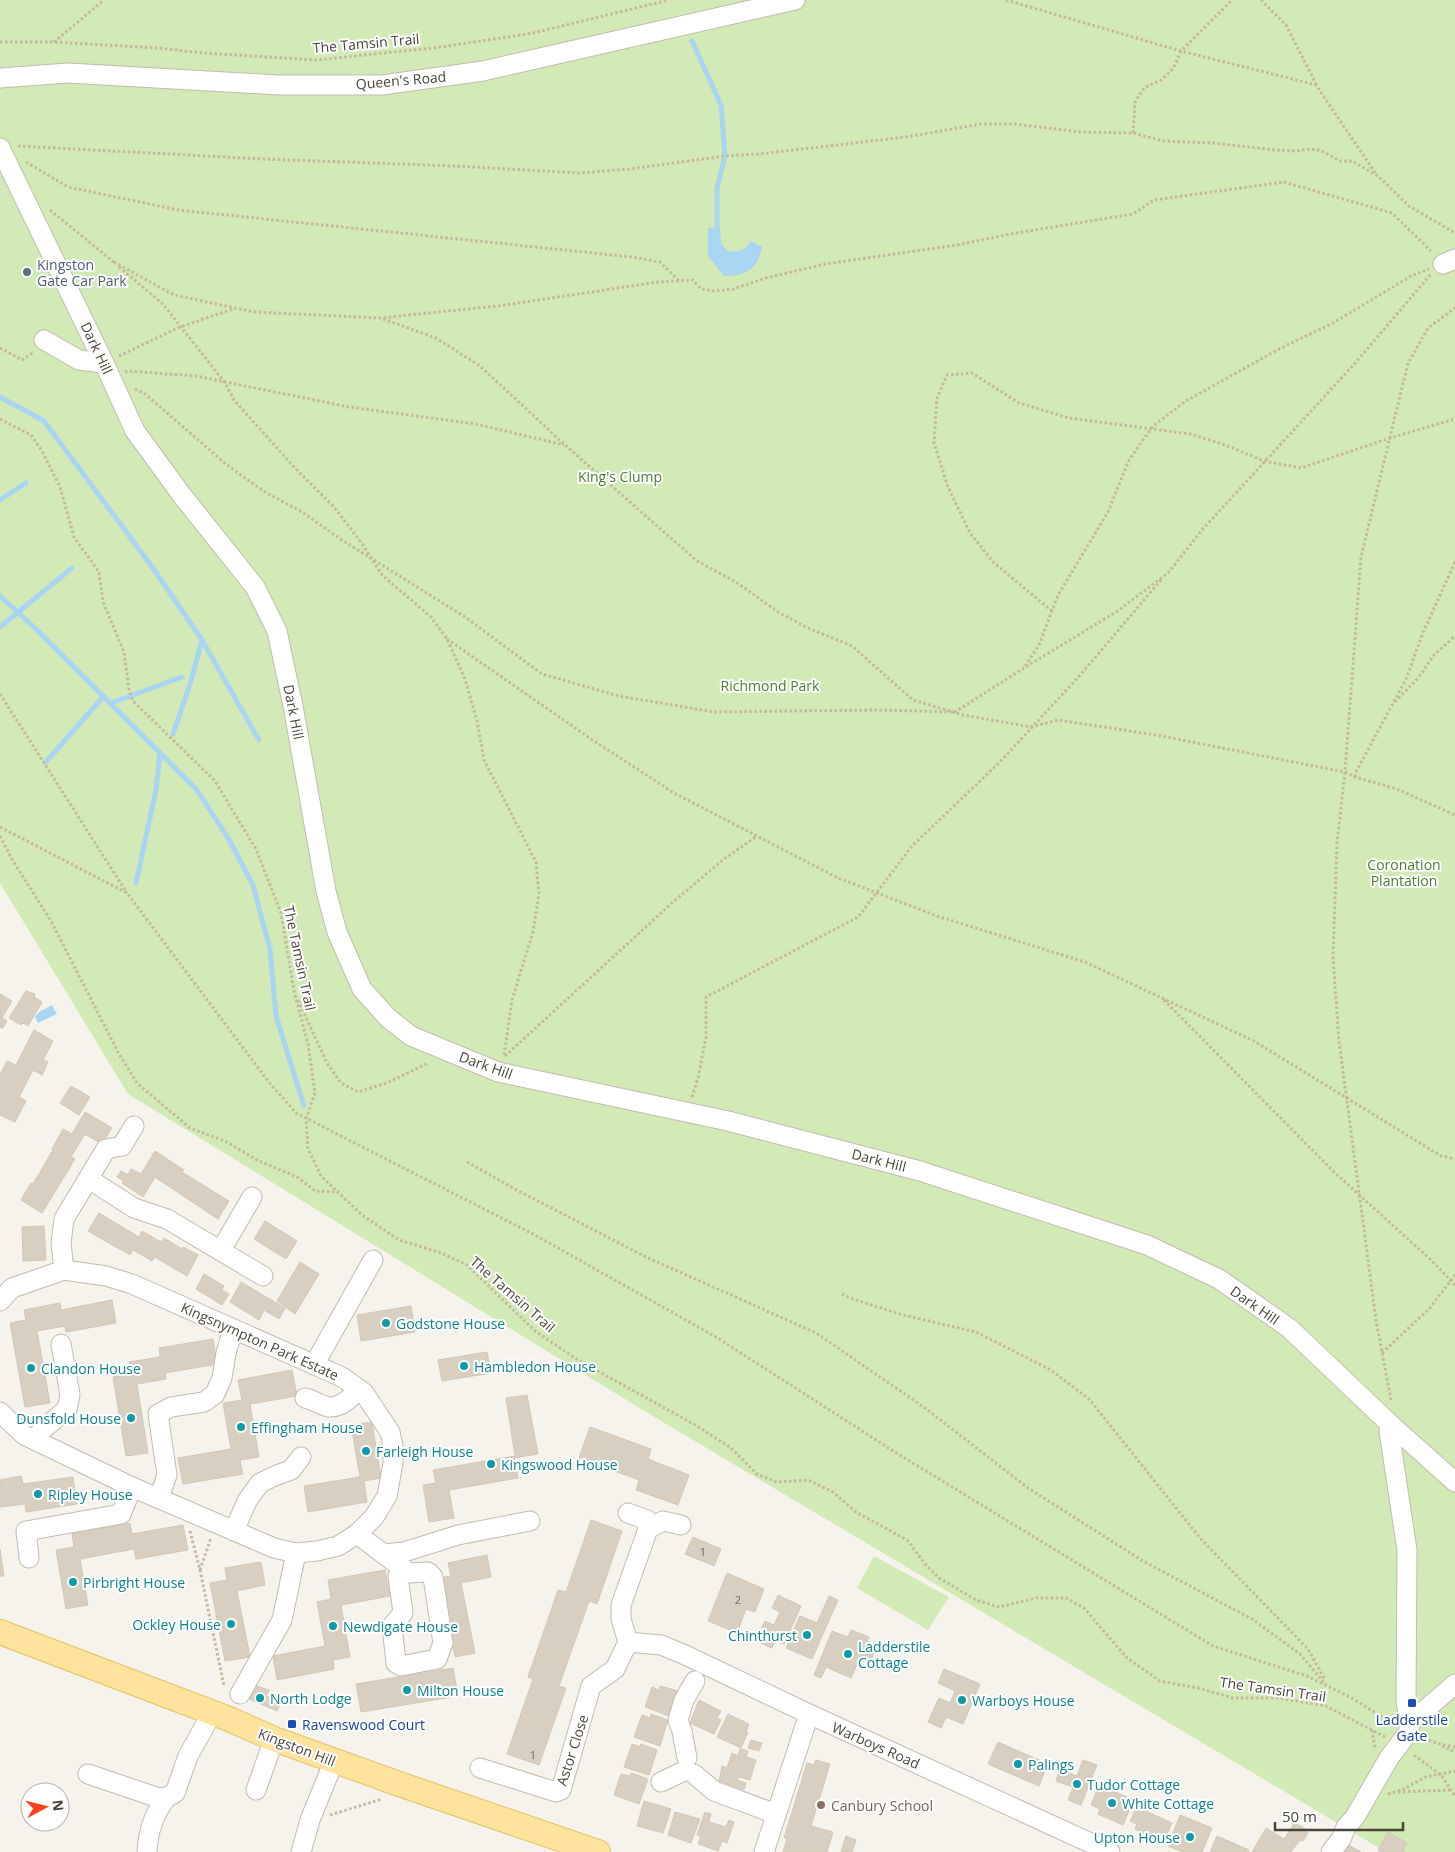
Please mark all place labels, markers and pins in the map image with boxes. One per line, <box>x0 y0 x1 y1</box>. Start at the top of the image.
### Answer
place label: Kingston Gate Car Park <box>37 255 127 290</box>
marker: Kingston Gate Car Park <box>21 266 33 278</box>
place label: Godstone House <box>396 1314 505 1333</box>
marker: Godstone House <box>380 1317 392 1329</box>
place label: Hambledon House <box>474 1357 596 1376</box>
place label: Clandon House <box>41 1359 141 1378</box>
marker: Hambledon House <box>458 1360 470 1372</box>
marker: Clandon House <box>25 1362 37 1374</box>
place label: Dunsfold House <box>16 1409 121 1428</box>
marker: Dunsfold House <box>125 1412 137 1424</box>
place label: Effingham House <box>251 1418 363 1437</box>
marker: Effingham House <box>235 1421 247 1433</box>
place label: Farleigh House <box>376 1442 473 1461</box>
marker: Farleigh House <box>360 1445 372 1457</box>
place label: Kingswood House <box>501 1455 618 1474</box>
marker: Kingswood House <box>485 1458 497 1470</box>
place label: Ripley House <box>48 1485 133 1504</box>
marker: Ripley House <box>32 1488 44 1500</box>
place label: Pirbright House <box>83 1573 185 1592</box>
marker: Pirbright House <box>67 1576 79 1588</box>
place label: Ockley House <box>132 1615 221 1634</box>
place label: Newdigate House <box>343 1617 458 1636</box>
marker: Ockley House <box>225 1618 237 1630</box>
marker: Newdigate House <box>327 1620 339 1632</box>
place label: Chinthurst <box>728 1626 797 1645</box>
marker: Chinthurst <box>801 1629 813 1641</box>
place label: Ladderstile Cottage <box>858 1637 931 1672</box>
marker: Ladderstile Cottage <box>842 1648 854 1660</box>
place label: Milton House <box>417 1681 504 1700</box>
marker: Milton House <box>401 1684 413 1696</box>
place label: North Lodge <box>270 1689 352 1708</box>
place label: Warboys House <box>972 1691 1075 1710</box>
marker: North Lodge <box>254 1692 266 1704</box>
marker: Warboys House <box>956 1694 968 1706</box>
marker: Ladderstile Gate <box>1406 1697 1418 1709</box>
place label: Ladderstile Gate <box>1376 1710 1448 1745</box>
place label: Ravenswood Court <box>302 1715 425 1734</box>
marker: Ravenswood Court <box>286 1718 298 1730</box>
place label: Palings <box>1028 1755 1074 1774</box>
marker: Palings <box>1012 1758 1024 1770</box>
place label: Tudor Cottage <box>1087 1775 1180 1794</box>
marker: Tudor Cottage <box>1071 1778 1083 1790</box>
place label: White Cottage <box>1122 1794 1214 1813</box>
place label: Canbury School <box>831 1796 933 1815</box>
marker: White Cottage <box>1106 1797 1118 1809</box>
marker: Canbury School <box>815 1799 827 1811</box>
place label: Upton House <box>1094 1828 1180 1847</box>
marker: Upton House <box>1184 1831 1196 1843</box>

